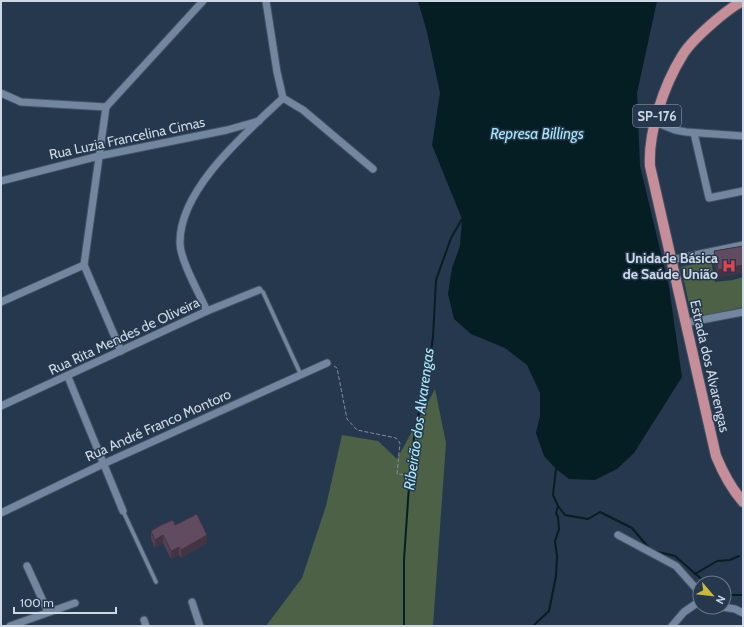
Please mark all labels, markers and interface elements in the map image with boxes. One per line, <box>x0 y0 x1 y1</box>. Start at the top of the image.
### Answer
road number: SP-176 <box>633 105 681 127</box>
street label: Rua Luzia Francelina Cimas <box>47 113 207 163</box>
water label: Represa Billings <box>490 125 584 143</box>
place label: Unidade Básica de Saúde União <box>623 249 718 283</box>
hospital icon: Unidade Básica de Saúde União <box>721 258 737 274</box>
street label: Rua Rita Mendes de Oliveira <box>46 293 203 379</box>
street label: Estrada dos Alvarengas <box>686 298 734 434</box>
water label: Ribeirão dos Alvarengas <box>400 347 438 491</box>
street label: Rua André Franco Montoro <box>82 385 234 465</box>
north arrow <box>692 575 732 615</box>
scale bar <box>14 589 116 615</box>
text: N <box>713 593 729 606</box>
text: 100 m <box>20 595 54 610</box>

